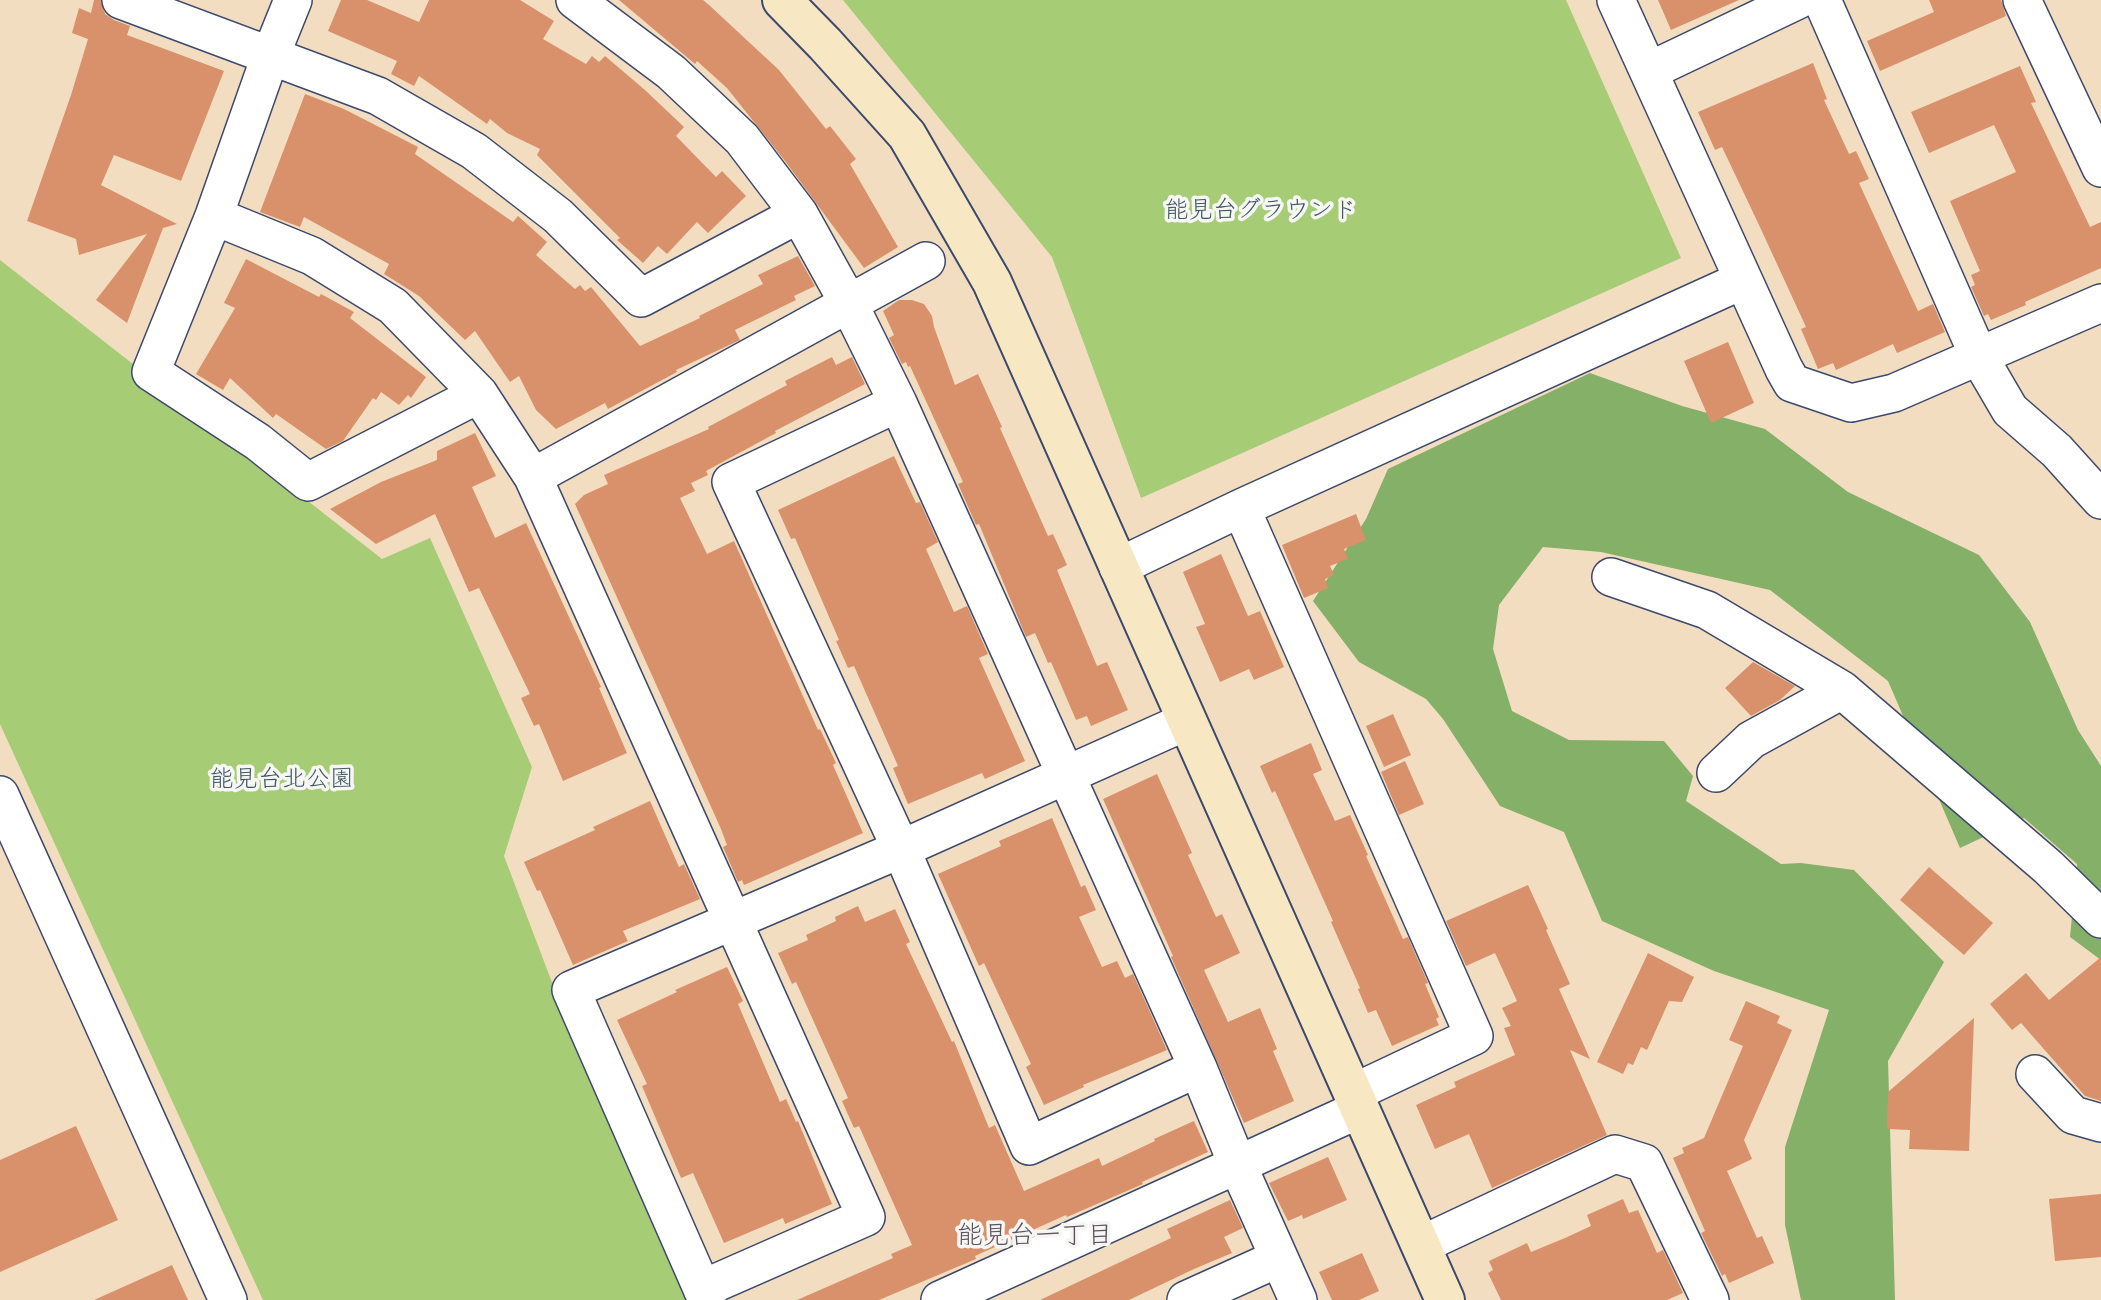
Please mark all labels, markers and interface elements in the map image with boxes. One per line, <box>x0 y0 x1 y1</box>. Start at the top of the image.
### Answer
park label: 能見台グラウンド <box>1165 198 1357 226</box>
park label: 能見台北公園 <box>210 767 354 795</box>
district label: 能見台一丁目 <box>957 1222 1113 1254</box>

